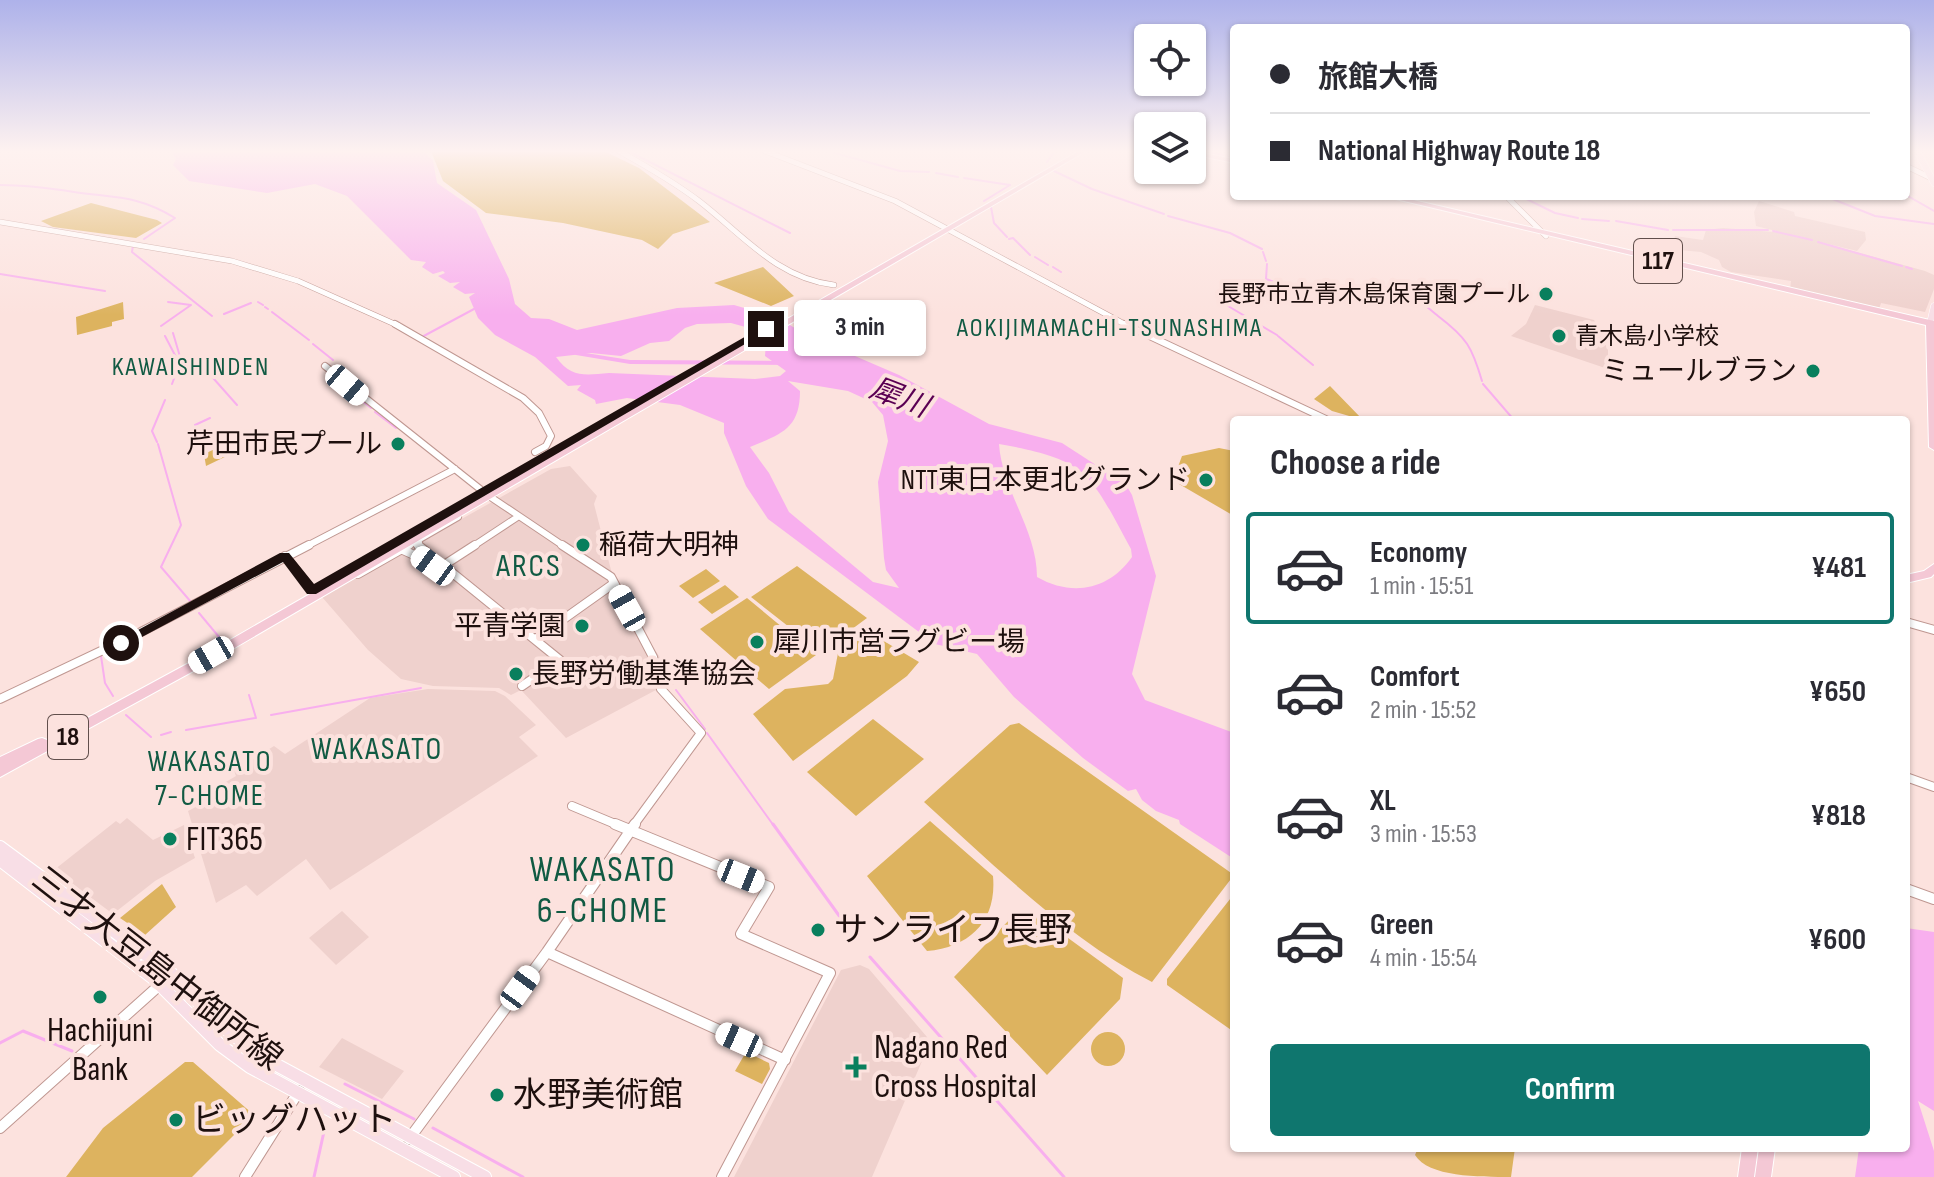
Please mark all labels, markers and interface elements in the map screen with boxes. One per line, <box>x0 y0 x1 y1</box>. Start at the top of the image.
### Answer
map controls <box>1134 24 1206 184</box>
button: locate <box>1134 24 1206 96</box>
text: 旅館大橋 <box>1318 60 1438 96</box>
button: layers <box>1134 112 1206 184</box>
text: National Highway Route 18 <box>1318 133 1601 169</box>
road number: 117 <box>1634 239 1682 283</box>
place label: 長野市立青木島保育園プール <box>1218 280 1530 309</box>
marker: 長野市立青木島保育園プール <box>1537 285 1555 303</box>
callout: 3 min <box>794 301 926 357</box>
route end <box>748 311 784 347</box>
text: 3 min <box>835 312 885 343</box>
district label: AOKIJIMAMACHI-TSUNASHIMA <box>956 313 1263 344</box>
place label: 青木島小学校 <box>1575 322 1719 351</box>
marker: 青木島小学校 <box>1550 327 1568 345</box>
district label: KAWAISHINDEN <box>112 352 270 383</box>
place label: ミュールブラン <box>1601 355 1797 388</box>
car <box>321 360 373 410</box>
marker: ミュールブラン <box>1804 362 1822 380</box>
water label: 犀川 <box>865 370 936 427</box>
place label: 芹田市民プール <box>186 428 382 461</box>
marker: 芹田市民プール <box>389 435 407 453</box>
text: Choose a ride <box>1270 442 1441 485</box>
place label: NTT東日本更北グランド <box>901 464 1190 497</box>
marker: NTT東日本更北グランド <box>1197 471 1215 489</box>
place label: 稲荷大明神 <box>599 529 739 562</box>
icon: car <box>1274 532 1346 604</box>
text: Economy <box>1370 535 1467 571</box>
marker: 稲荷大明神 <box>574 536 592 554</box>
car <box>407 542 459 590</box>
district label: ARCS <box>495 547 562 586</box>
text: ¥481 <box>1811 550 1866 586</box>
text: 1 min · 15:51 <box>1370 571 1473 602</box>
car <box>605 581 649 635</box>
place label: 平青学園 <box>454 610 566 643</box>
marker: 平青学園 <box>573 617 591 635</box>
route start <box>103 625 139 661</box>
place label: 犀川市営ラグビー場 <box>773 626 1025 659</box>
car <box>184 633 238 677</box>
marker: 犀川市営ラグビー場 <box>748 633 766 651</box>
icon: car <box>1274 656 1346 728</box>
place label: 長野労働基準協会 <box>532 658 756 691</box>
text: Comfort <box>1370 659 1460 695</box>
marker: 長野労働基準協会 <box>507 665 525 683</box>
text: ¥650 <box>1809 674 1866 710</box>
text: 2 min · 15:52 <box>1370 695 1477 726</box>
road number: 18 <box>48 715 88 759</box>
district label: WAKASATO <box>311 730 443 769</box>
district label: WAKASATO 7-CHOME <box>147 744 273 814</box>
icon: car <box>1274 780 1346 852</box>
text: XL <box>1370 783 1396 819</box>
text: ¥818 <box>1811 798 1866 834</box>
place label: FIT365 <box>186 819 263 860</box>
text: 3 min · 15:53 <box>1370 819 1477 850</box>
marker: FIT365 <box>161 830 179 848</box>
district label: WAKASATO 6-CHOME <box>530 849 676 933</box>
car <box>714 856 768 896</box>
street label: 三才大豆島中御所線 <box>24 859 290 1079</box>
icon: car <box>1274 904 1346 976</box>
text: Green <box>1370 907 1434 943</box>
place label: サンライフ長野 <box>834 910 1072 951</box>
marker: サンライフ長野 <box>809 921 827 939</box>
text: ¥600 <box>1808 922 1866 958</box>
text: 4 min · 15:54 <box>1370 943 1477 974</box>
car <box>496 962 544 1014</box>
marker: Hachijuni Bank <box>91 988 109 1006</box>
place label: Hachijuni Bank <box>47 1010 153 1090</box>
car <box>712 1019 766 1061</box>
place label: Nagano Red Cross Hospital <box>874 1027 1037 1107</box>
button: Confirm <box>1270 1044 1870 1136</box>
marker: Nagano Red Cross Hospital <box>845 1056 867 1078</box>
place label: 水野美術館 <box>513 1075 683 1116</box>
marker: 水野美術館 <box>488 1086 506 1104</box>
place label: ビッグハット <box>192 1100 396 1141</box>
marker: ビッグハット <box>167 1111 185 1129</box>

